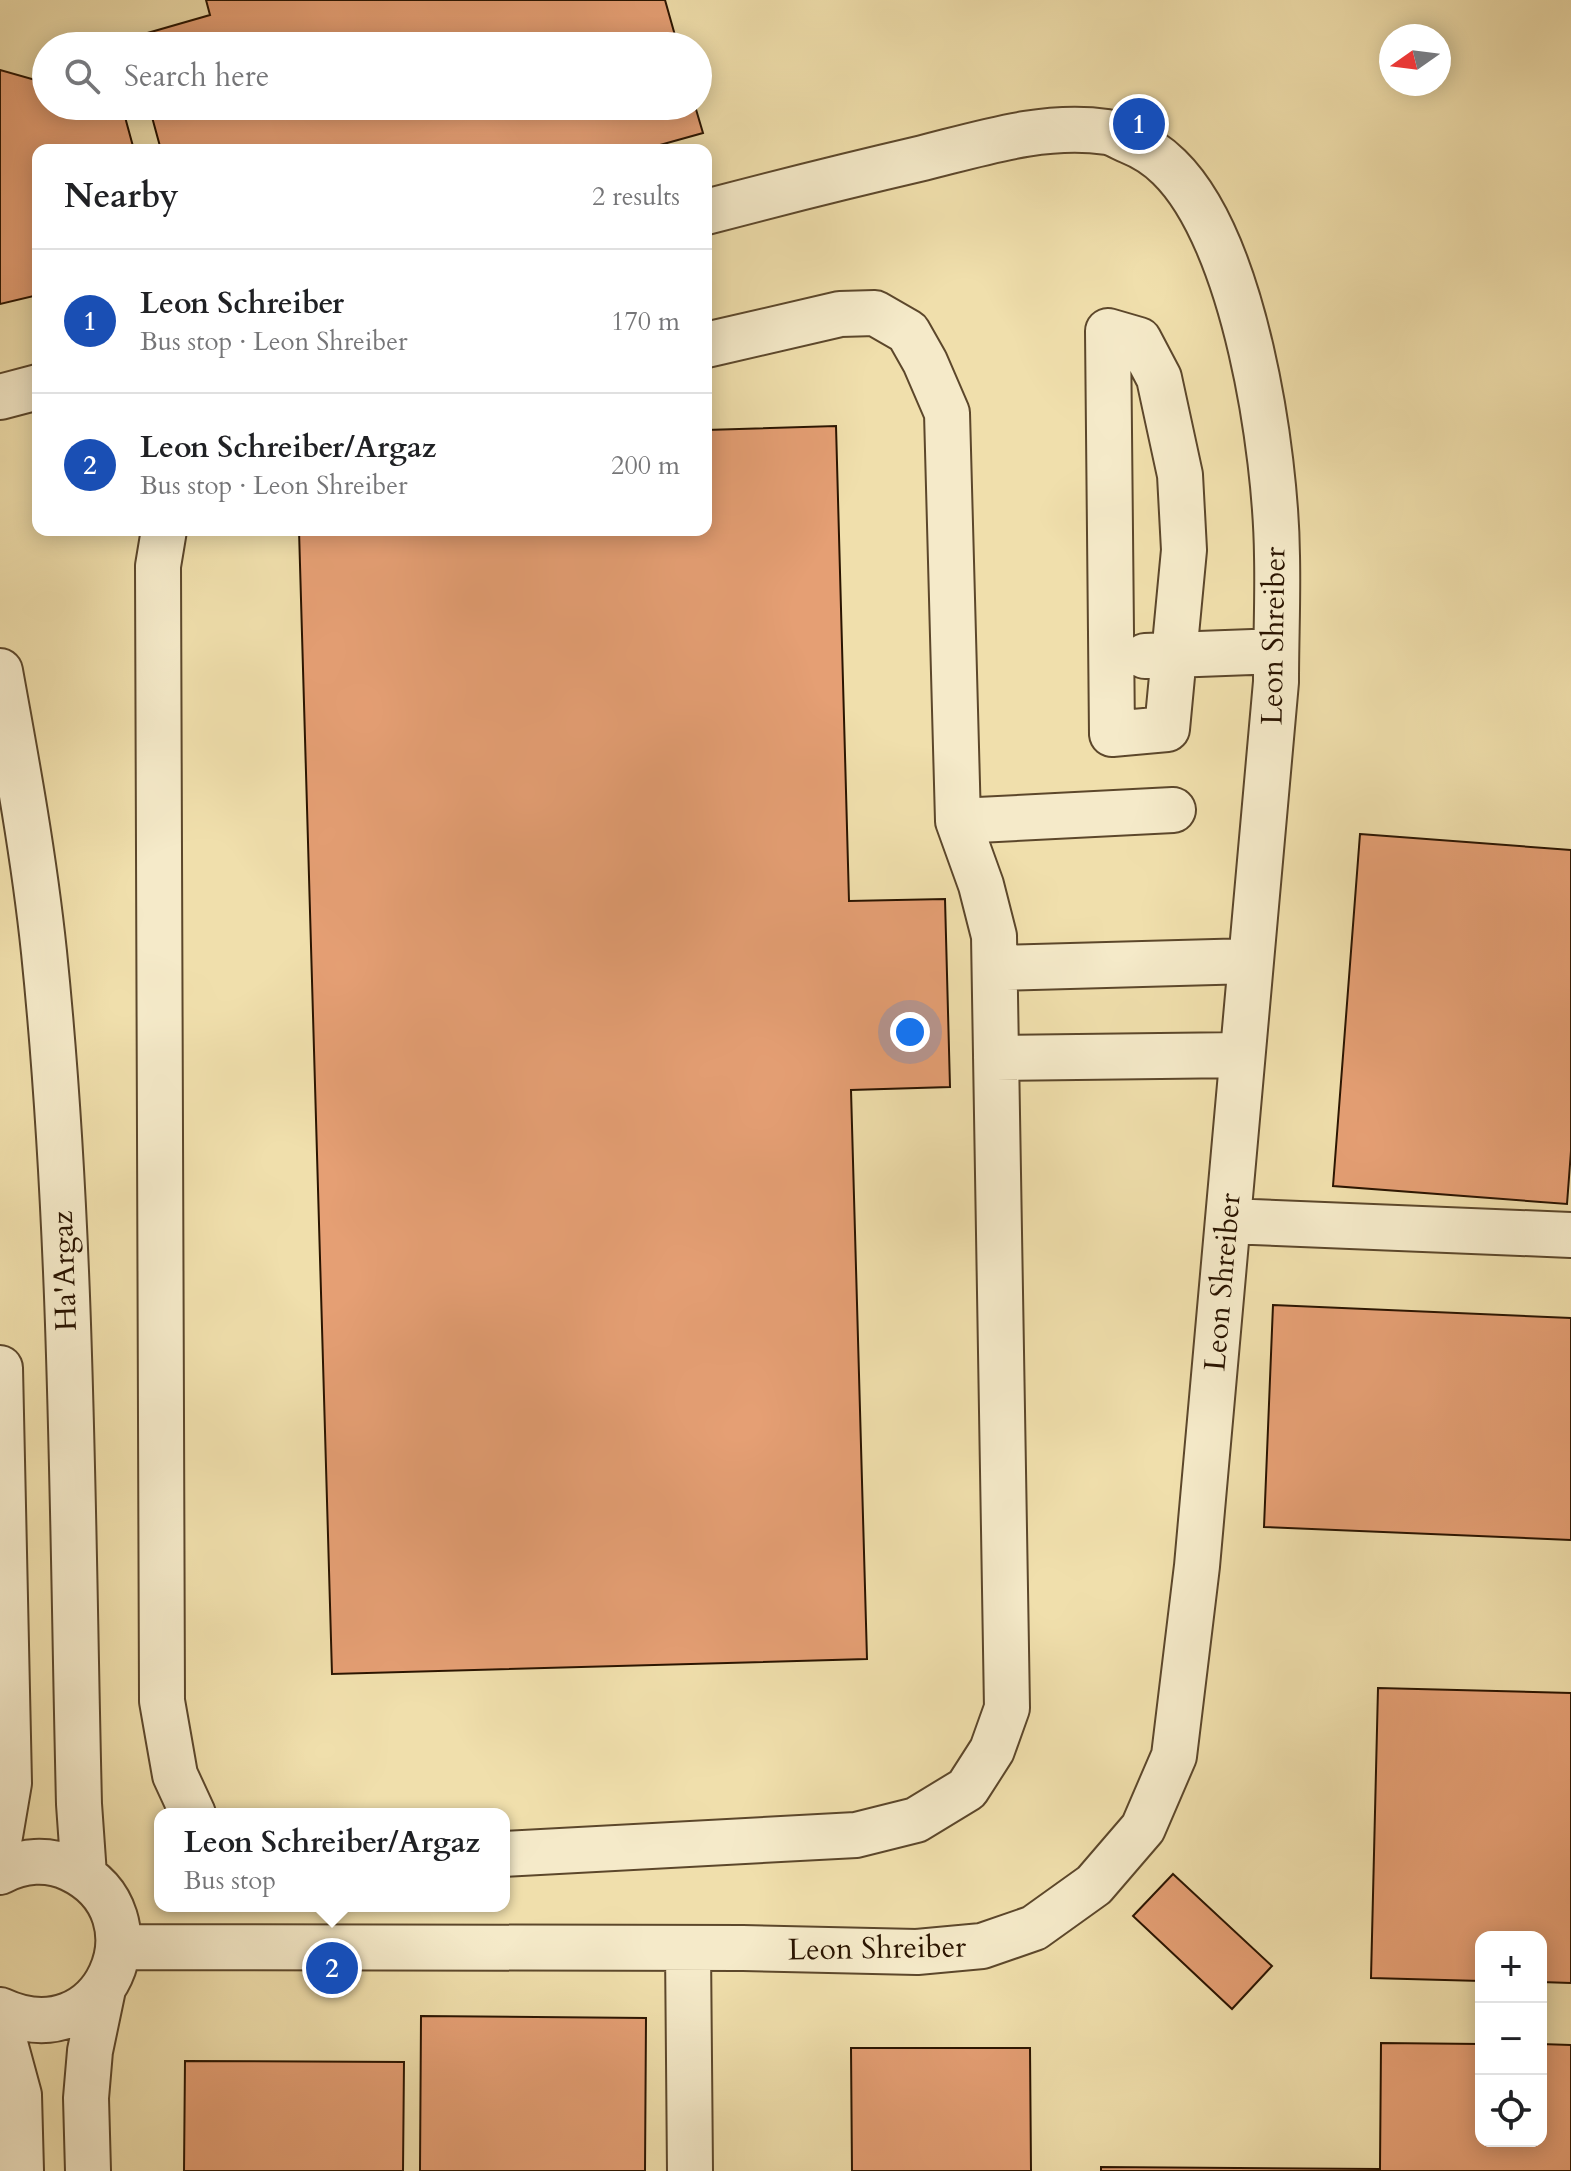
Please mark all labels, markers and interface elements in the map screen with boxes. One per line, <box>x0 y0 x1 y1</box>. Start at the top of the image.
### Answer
north arrow <box>1379 24 1451 96</box>
search box <box>32 32 712 120</box>
icon: search <box>60 54 104 98</box>
text: Search here <box>124 56 269 97</box>
pin: 1 <box>1113 94 1165 154</box>
text: Nearby <box>64 173 179 219</box>
text: 2 results <box>592 179 680 214</box>
text: Leon Schreiber <box>140 283 344 324</box>
text: 1 <box>83 304 97 339</box>
text: 170 m <box>611 304 680 339</box>
text: Bus stop · Leon Shreiber <box>140 324 407 359</box>
text: Leon Schreiber/Argaz <box>140 427 436 468</box>
text: 2 <box>83 448 97 483</box>
text: 200 m <box>611 448 680 483</box>
text: Bus stop · Leon Shreiber <box>140 468 407 503</box>
street label: Leon Shreiber <box>1251 546 1296 725</box>
your location <box>890 1012 930 1052</box>
street label: Leon Shreiber <box>1194 1191 1251 1373</box>
street label: Ha'Argaz <box>42 1210 87 1332</box>
popup <box>154 1808 510 1912</box>
text: Leon Schreiber/Argaz <box>184 1822 480 1863</box>
text: Bus stop <box>184 1863 276 1898</box>
street label: Leon Shreiber <box>788 1926 967 1971</box>
map controls <box>1475 1931 1547 2147</box>
button: + <box>1475 1931 1547 2003</box>
pin: 2 <box>306 1938 358 1998</box>
button: − <box>1475 2003 1547 2075</box>
button: locate <box>1475 2075 1547 2147</box>

